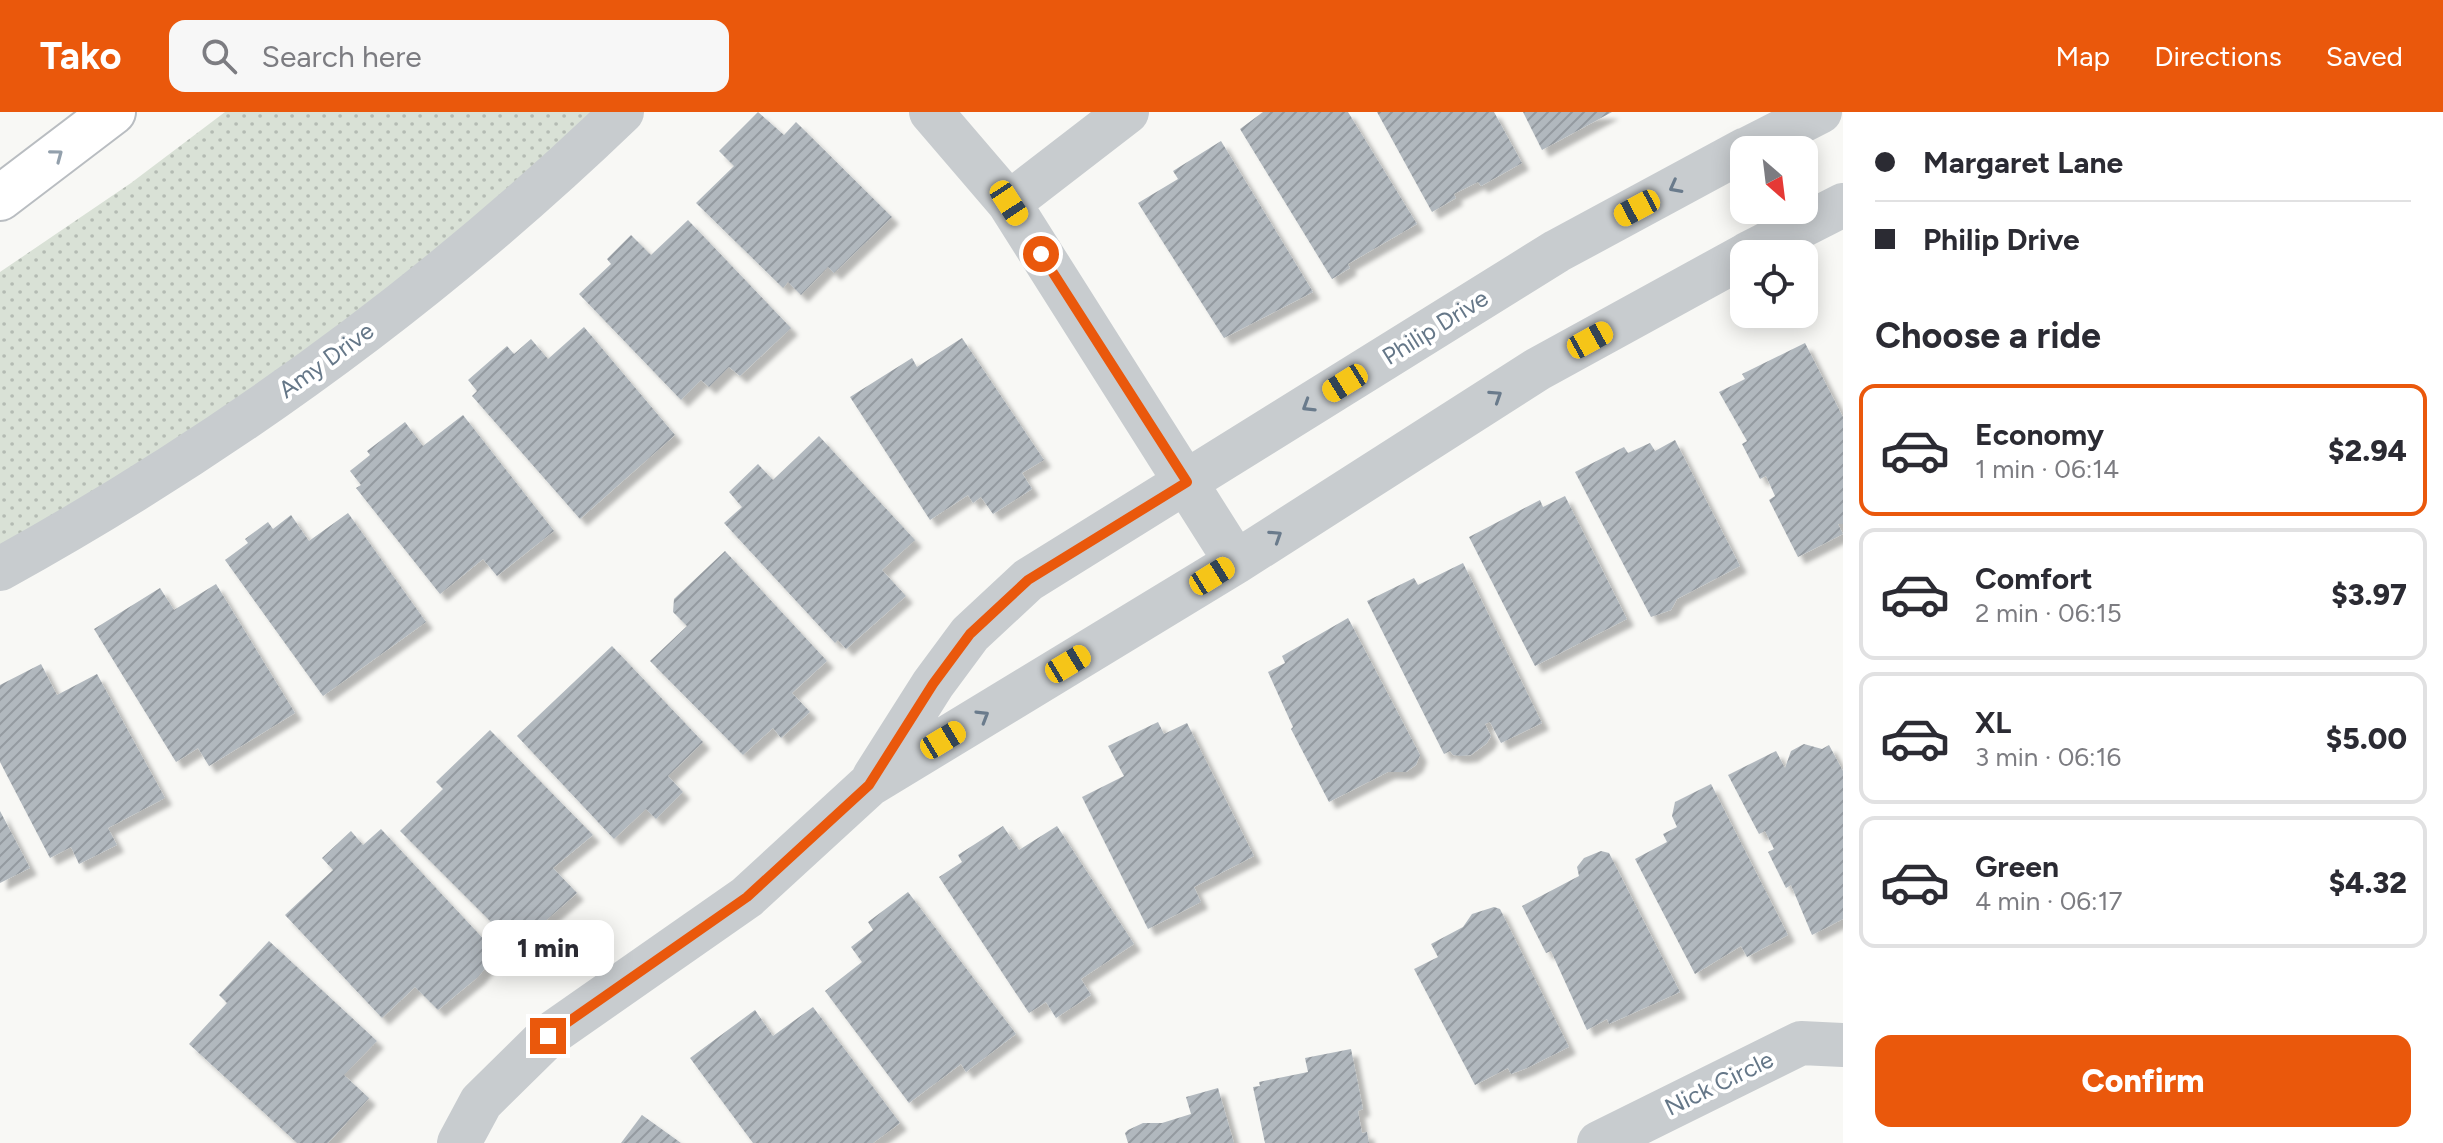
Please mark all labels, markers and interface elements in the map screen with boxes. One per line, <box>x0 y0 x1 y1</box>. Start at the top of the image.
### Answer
search box <box>169 20 729 92</box>
text: Tako <box>40 33 121 79</box>
icon: search <box>197 34 241 78</box>
text: Search here <box>261 38 422 75</box>
text: Map <box>2056 39 2110 73</box>
text: Directions <box>2154 39 2282 73</box>
text: Saved <box>2326 39 2403 73</box>
north arrow <box>1730 136 1818 224</box>
map controls <box>1730 136 1818 328</box>
text: Margaret Lane <box>1923 144 2123 181</box>
one-way arrow <box>48 150 62 164</box>
car <box>986 176 1032 230</box>
one-way arrow <box>1669 178 1684 193</box>
car <box>1610 186 1664 230</box>
text: Philip Drive <box>1923 221 2080 258</box>
route start <box>1023 236 1059 272</box>
button: locate <box>1730 240 1818 328</box>
street label: Philip Drive <box>1377 283 1493 371</box>
text: Choose a ride <box>1875 314 2101 357</box>
street label: Amy Drive <box>273 316 379 404</box>
car <box>1563 318 1617 362</box>
car <box>1318 360 1372 406</box>
one-way arrow <box>1487 391 1501 406</box>
one-way arrow <box>1302 397 1317 412</box>
icon: car <box>1879 414 1951 486</box>
text: Economy <box>1975 416 2104 453</box>
text: $2.94 <box>2328 432 2407 469</box>
text: 1 min · 06:14 <box>1975 453 2119 485</box>
one-way arrow <box>1268 530 1282 545</box>
car <box>1185 553 1239 599</box>
icon: car <box>1879 558 1951 630</box>
text: Comfort <box>1975 560 2093 597</box>
text: $3.97 <box>2331 576 2407 613</box>
text: 2 min · 06:15 <box>1975 597 2122 629</box>
car <box>1041 641 1095 687</box>
icon: car <box>1879 702 1951 774</box>
text: XL <box>1975 704 2011 741</box>
one-way arrow <box>974 710 989 725</box>
car <box>916 717 970 763</box>
text: $5.00 <box>2326 720 2407 757</box>
text: 3 min · 06:16 <box>1975 741 2121 773</box>
icon: car <box>1879 846 1951 918</box>
text: Green <box>1975 848 2059 885</box>
text: $4.32 <box>2329 864 2407 901</box>
text: 4 min · 06:17 <box>1975 885 2122 917</box>
callout: 1 min <box>482 920 614 976</box>
text: 1 min <box>517 932 579 964</box>
route end <box>530 1018 566 1054</box>
button: Confirm <box>1875 1035 2411 1127</box>
street label: Nick Circle <box>1660 1044 1778 1122</box>

